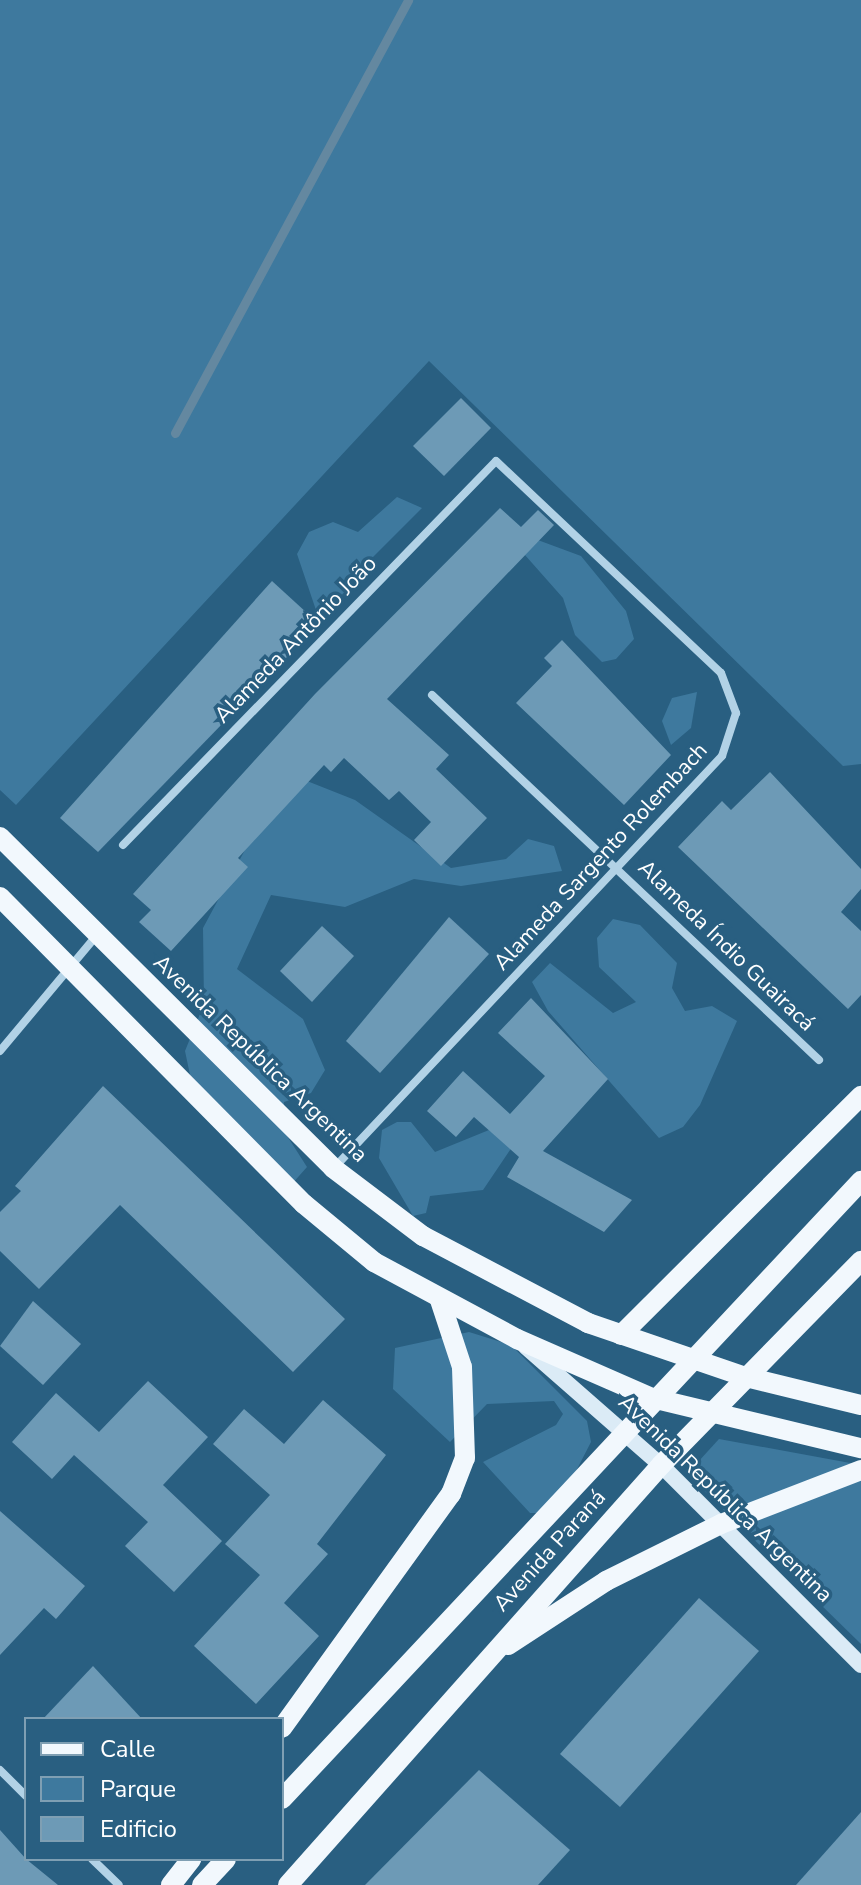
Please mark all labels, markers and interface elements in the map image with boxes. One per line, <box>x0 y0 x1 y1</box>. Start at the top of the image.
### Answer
street label: Alameda Antônio João <box>209 551 383 729</box>
street label: Alameda Sargento Rolembach <box>489 738 713 976</box>
street label: Alameda Índio Guairacá <box>632 855 820 1037</box>
street label: Avenida República Argentina <box>148 950 372 1168</box>
street label: Avenida República Argentina <box>613 1390 837 1608</box>
street label: Avenida Paraná <box>488 1485 612 1617</box>
legend <box>24 1717 284 1861</box>
text: Calle <box>100 1733 155 1765</box>
text: Parque <box>100 1773 176 1805</box>
text: Edificio <box>100 1813 177 1845</box>

